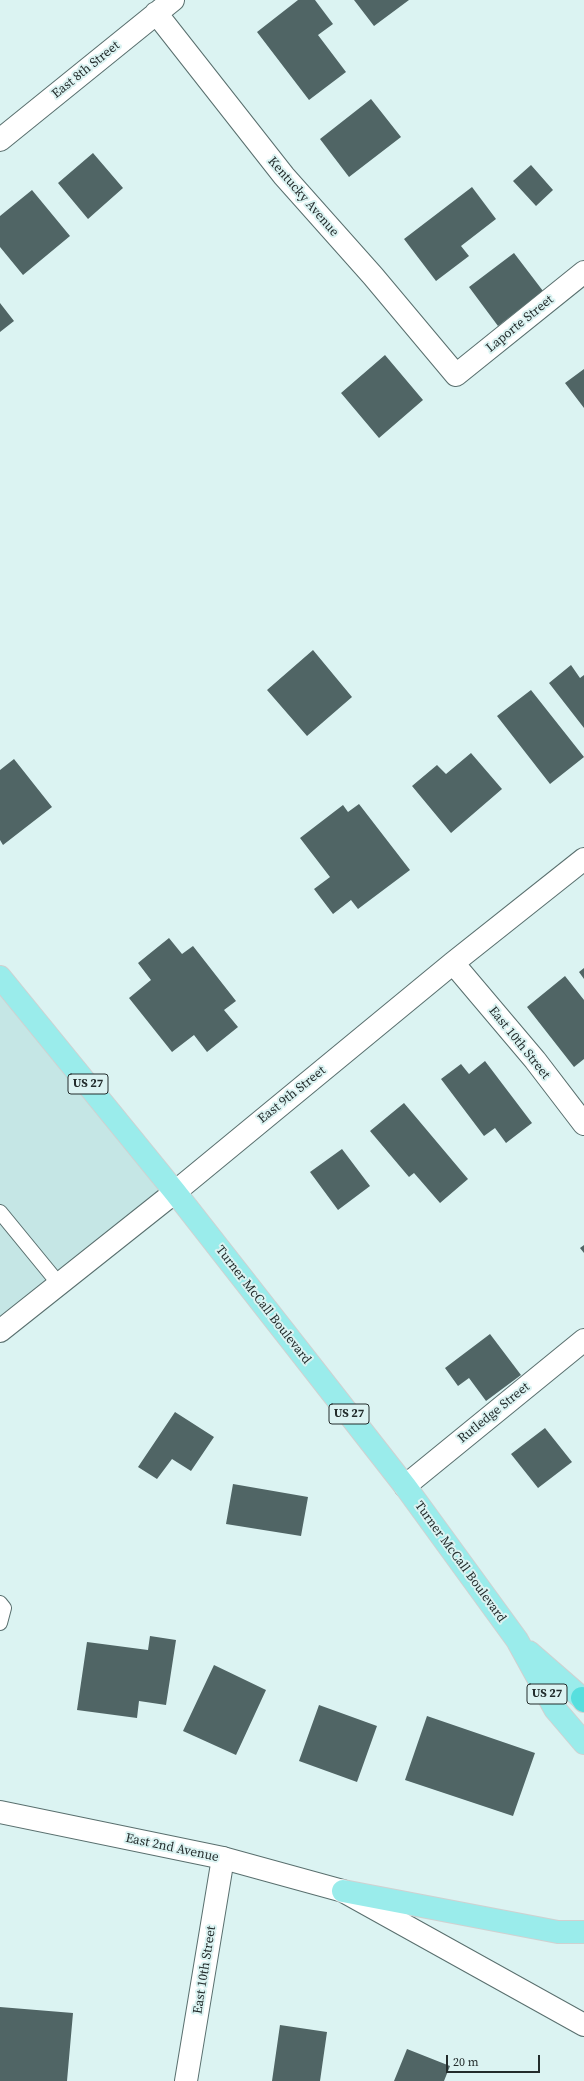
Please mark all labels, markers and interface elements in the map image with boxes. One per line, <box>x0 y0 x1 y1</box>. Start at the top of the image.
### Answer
street label: East 8th Street <box>49 38 123 102</box>
street label: Kentucky Avenue <box>264 154 342 240</box>
street label: Laporte Street <box>483 292 557 356</box>
street label: East 10th Street <box>485 1003 553 1083</box>
street label: East 9th Street <box>255 1063 329 1127</box>
road number: US 27 <box>68 1074 108 1094</box>
street label: Turner McCall Boulevard <box>212 1243 314 1367</box>
street label: Rutledge Street <box>455 1379 533 1447</box>
road number: US 27 <box>329 1404 369 1424</box>
street label: Turner McCall Boulevard <box>411 1498 509 1626</box>
road number: US 27 <box>527 1684 567 1704</box>
street label: East 2nd Avenue <box>124 1831 220 1865</box>
street label: East 10th Street <box>190 1925 220 2015</box>
scale bar <box>448 2047 542 2073</box>
text: 20 m <box>453 2054 479 2070</box>

